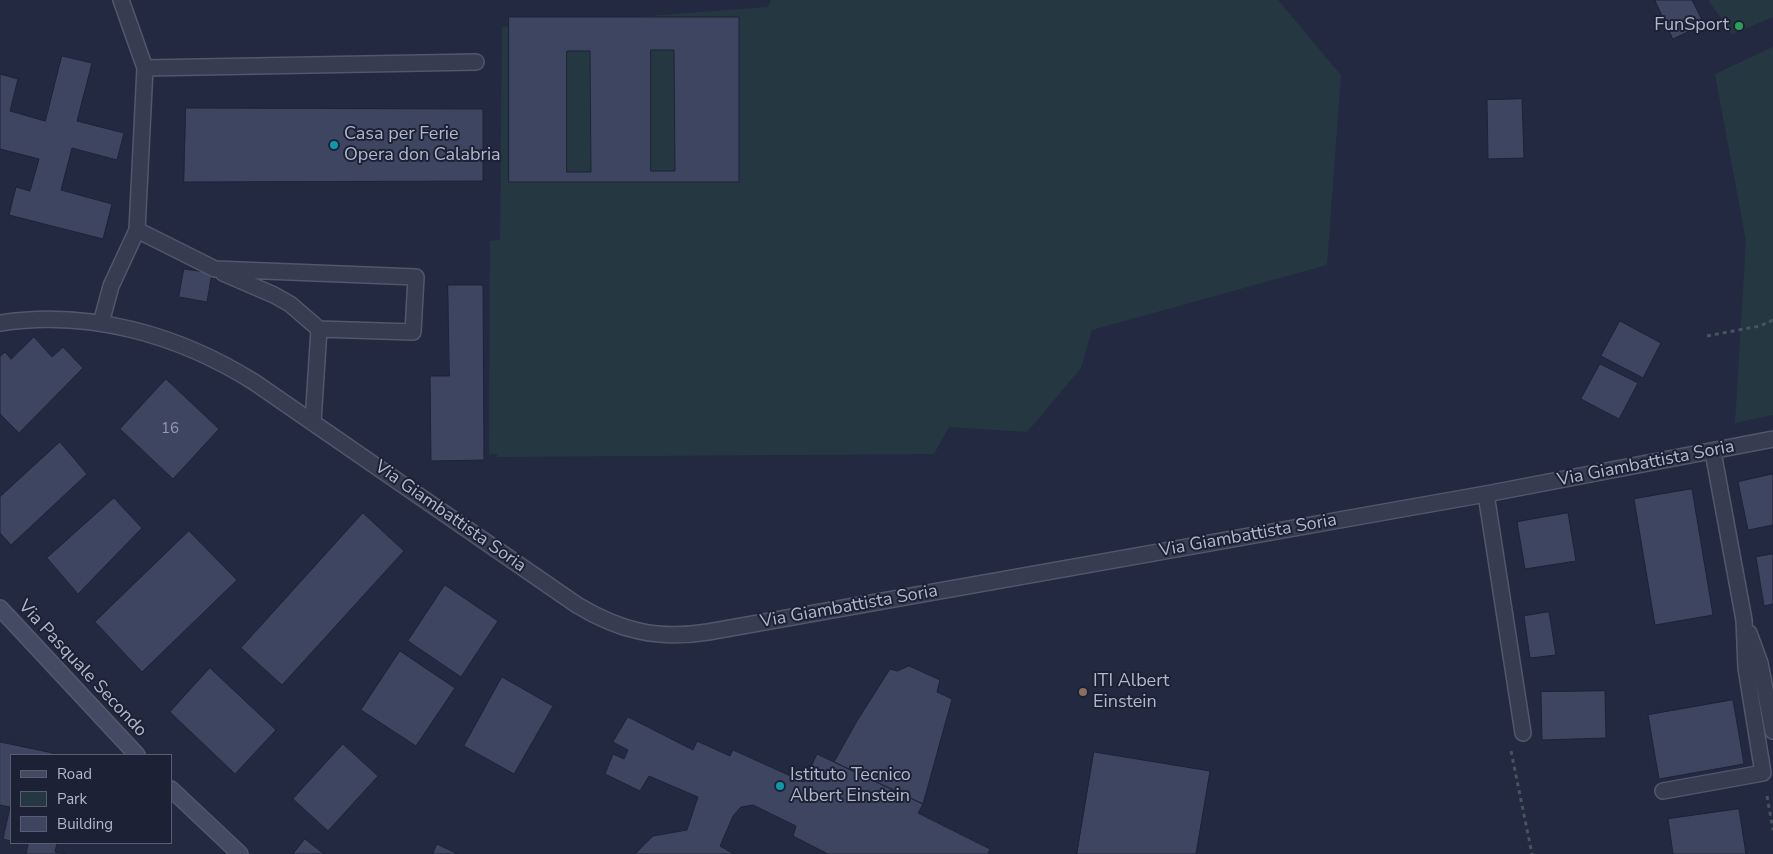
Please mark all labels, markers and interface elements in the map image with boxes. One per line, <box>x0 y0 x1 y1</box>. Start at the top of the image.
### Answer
place label: FunSport <box>1654 15 1729 37</box>
marker: FunSport <box>1733 20 1745 32</box>
place label: Casa per Ferie Opera don Calabria <box>344 124 501 166</box>
marker: Casa per Ferie Opera don Calabria <box>328 139 340 151</box>
house number: 16 <box>161 420 179 438</box>
street label: Via Giambattista Soria <box>1556 436 1736 492</box>
street label: Via Giambattista Soria <box>370 457 530 577</box>
street label: Via Giambattista Soria <box>1158 510 1338 562</box>
street label: Via Giambattista Soria <box>759 581 939 633</box>
street label: Via Pasquale Secondo <box>13 596 151 742</box>
place label: ITI Albert Einstein <box>1093 671 1169 714</box>
marker: ITI Albert Einstein <box>1077 686 1089 698</box>
legend <box>10 754 172 844</box>
text: Road <box>57 764 92 784</box>
place label: Istituto Tecnico Albert Einstein <box>790 765 911 808</box>
marker: Istituto Tecnico Albert Einstein <box>774 780 786 792</box>
text: Park <box>57 789 87 809</box>
text: Building <box>57 814 113 834</box>

